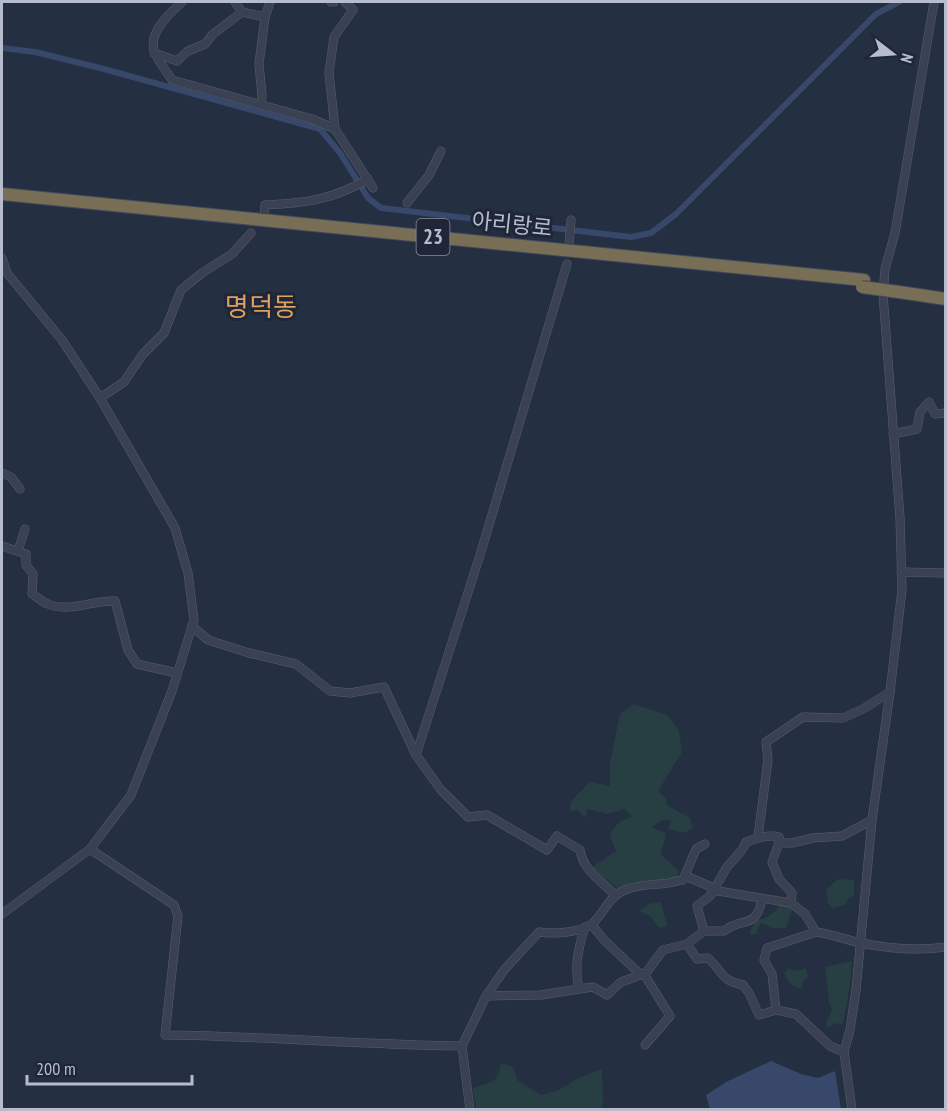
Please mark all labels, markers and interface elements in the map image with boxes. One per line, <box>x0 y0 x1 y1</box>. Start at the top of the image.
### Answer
north arrow <box>863 24 923 84</box>
text: N <box>897 51 918 65</box>
street label: 아리랑로 <box>470 206 554 242</box>
road number: 23 <box>416 219 450 255</box>
district label: 명덕동 <box>225 290 297 323</box>
scale bar <box>27 1048 192 1086</box>
text: 200 m <box>36 1057 76 1080</box>

